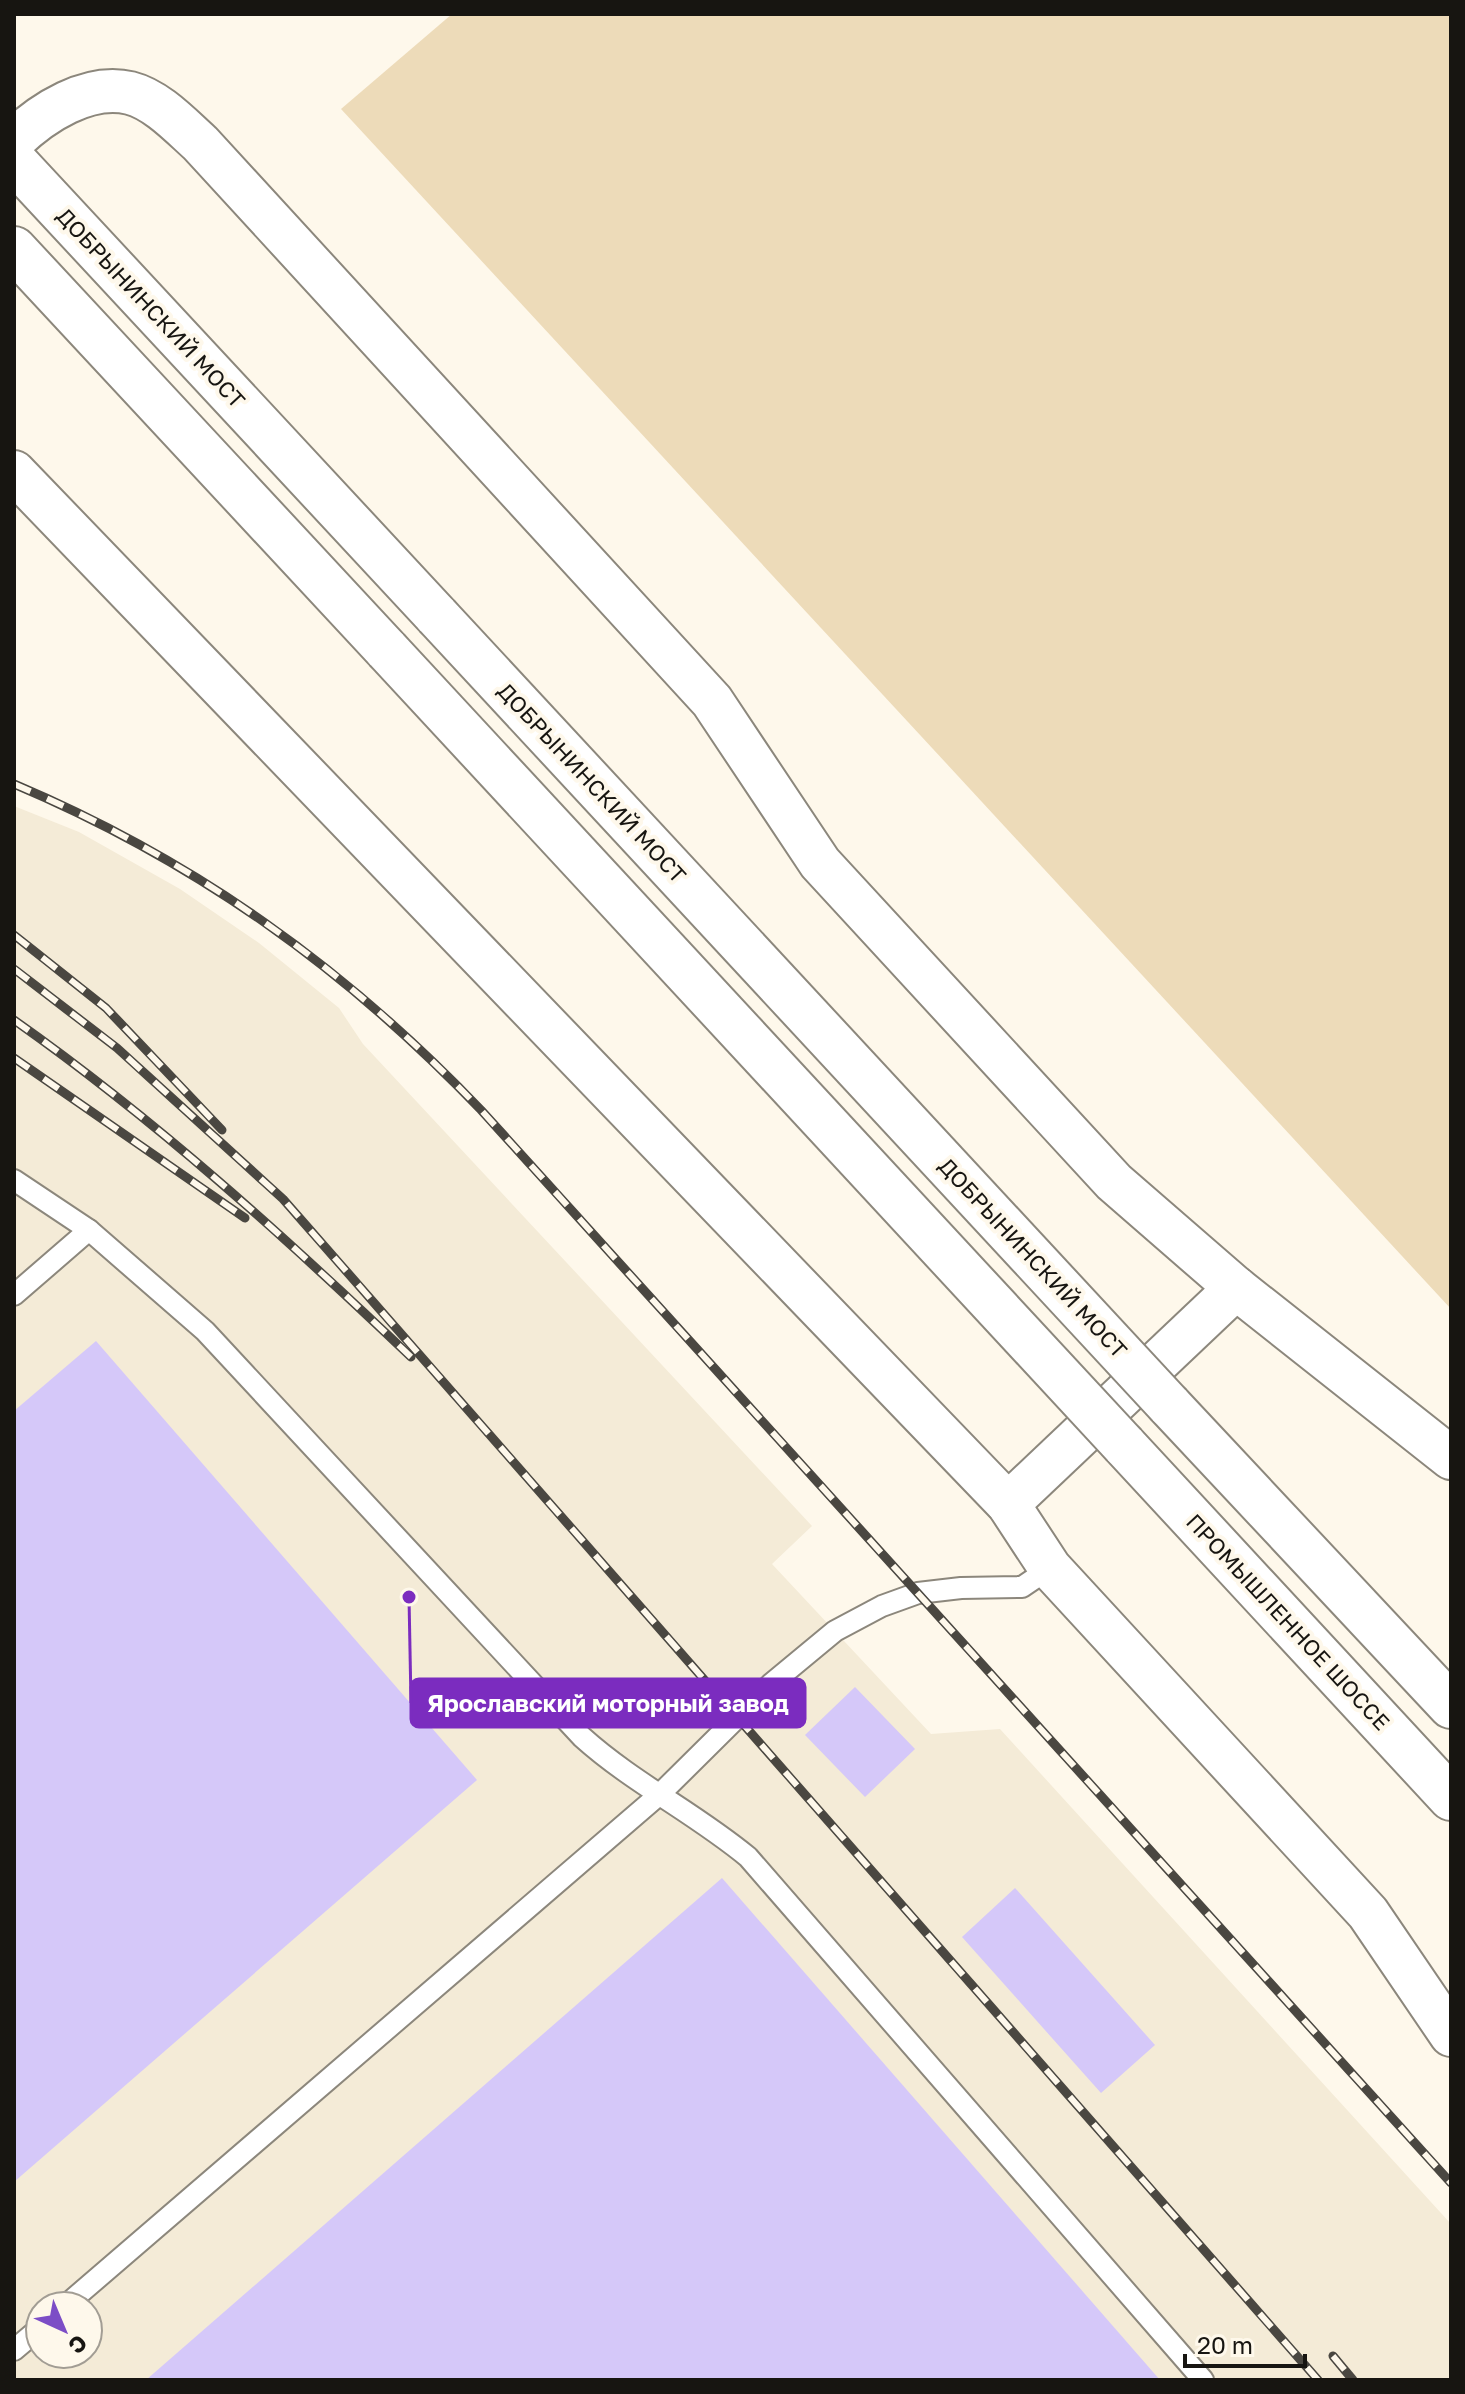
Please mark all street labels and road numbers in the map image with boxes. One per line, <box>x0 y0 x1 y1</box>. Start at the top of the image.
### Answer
street label: ДОБРЫНИНСКИЙ МОСТ <box>52 202 251 414</box>
street label: ДОБРЫНИНСКИЙ МОСТ <box>493 677 692 889</box>
street label: ДОБРЫНИНСКИЙ МОСТ <box>934 1152 1133 1364</box>
street label: ПРОМЫШЛЕННОЕ ШОССЕ <box>1181 1508 1396 1735</box>

